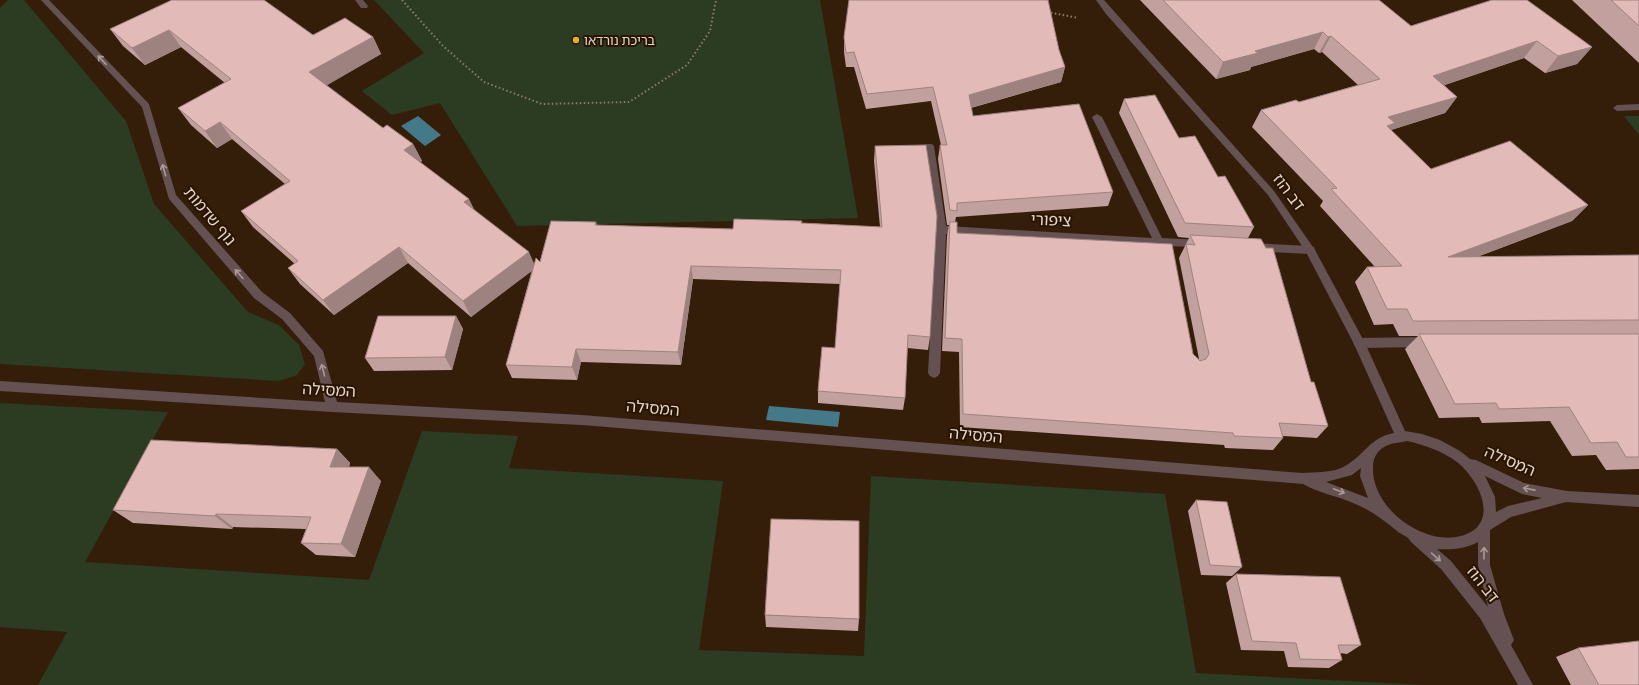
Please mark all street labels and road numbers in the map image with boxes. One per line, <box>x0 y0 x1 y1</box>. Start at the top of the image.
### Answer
street label: דב הוז <box>1269 170 1309 214</box>
street label: נוף שדמות <box>180 183 240 249</box>
street label: ציפורי <box>1030 209 1072 231</box>
street label: המסילה <box>302 379 356 401</box>
street label: המסילה <box>625 396 681 420</box>
street label: המסילה <box>948 423 1004 447</box>
street label: המסילה <box>1482 442 1538 480</box>
street label: דב הוז <box>1463 562 1503 606</box>

